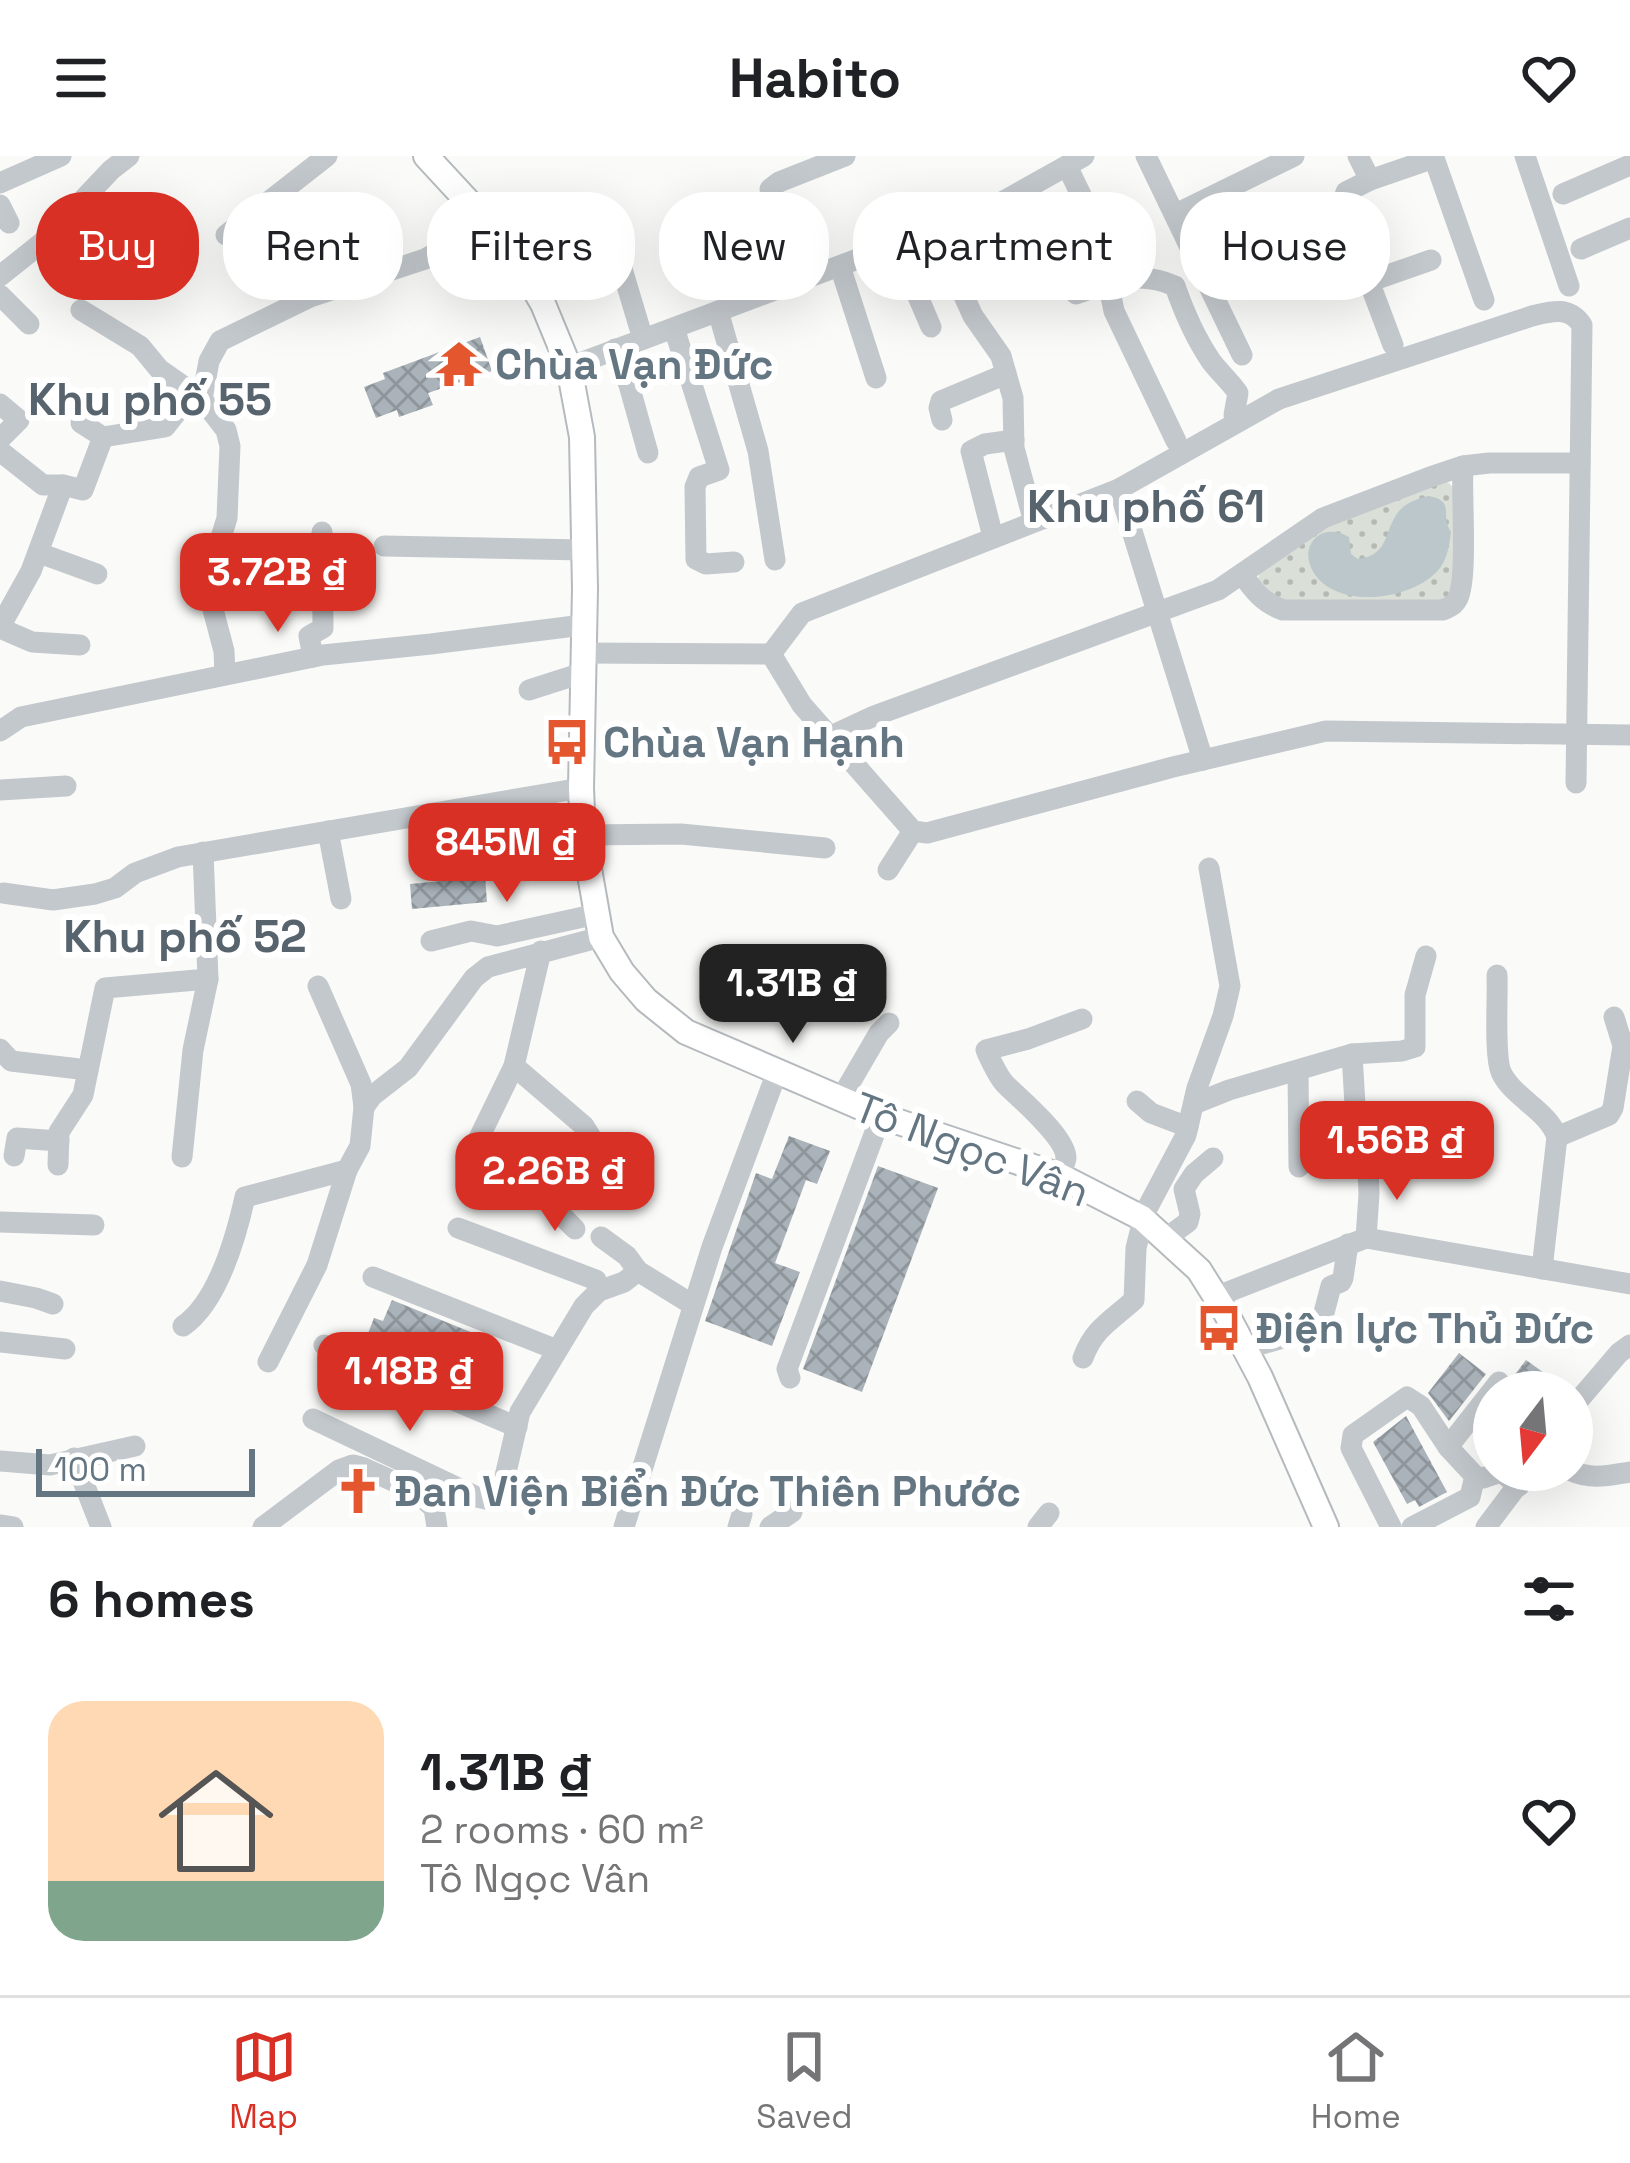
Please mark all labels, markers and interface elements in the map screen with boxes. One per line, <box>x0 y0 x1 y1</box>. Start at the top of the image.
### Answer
text: Habito <box>729 44 901 113</box>
icon: menu <box>48 45 114 111</box>
icon: heart <box>1516 45 1582 111</box>
chip: Buy <box>36 192 199 300</box>
chip: Rent <box>223 192 403 300</box>
chip: Filters <box>427 192 635 300</box>
chip: New <box>659 192 829 300</box>
chip: Apartment <box>853 192 1156 300</box>
chip: House <box>1180 192 1390 300</box>
place label: Chùa Vạn Đức <box>495 338 773 391</box>
temple icon: Chùa Vạn Đức <box>434 339 484 389</box>
district label: Khu phố 55 <box>28 371 272 428</box>
district label: Khu phố 61 <box>1027 478 1265 535</box>
pin: 3.72B ₫ <box>167 533 389 635</box>
text: 3.72B ₫ <box>207 547 349 596</box>
place label: Chùa Vạn Hạnh <box>603 716 905 769</box>
bus stop icon: Chùa Vạn Hạnh <box>542 717 592 767</box>
pin: 845M ₫ <box>409 803 605 905</box>
text: 845M ₫ <box>435 817 579 866</box>
district label: Khu phố 52 <box>63 908 307 965</box>
pin: 1.31B ₫ <box>682 944 904 1046</box>
text: 1.31B ₫ <box>726 958 860 1007</box>
street label: Tô Ngọc Vân <box>847 1080 1097 1219</box>
pin: 1.56B ₫ <box>1286 1101 1508 1203</box>
text: 1.56B ₫ <box>1327 1115 1467 1164</box>
pin: 2.26B ₫ <box>444 1132 666 1234</box>
text: 2.26B ₫ <box>482 1146 628 1195</box>
place label: Điện lực Thủ Đức <box>1255 1302 1594 1355</box>
bus stop icon: Điện lực Thủ Đức <box>1194 1303 1244 1353</box>
pin: 1.18B ₫ <box>299 1332 521 1434</box>
text: 1.18B ₫ <box>344 1346 476 1395</box>
north arrow <box>1473 1371 1593 1491</box>
map controls <box>1473 1371 1593 1491</box>
scale bar <box>36 1443 255 1496</box>
text: 100 m <box>54 1449 147 1491</box>
place label: Đan Viện Biển Đức Thiên Phước <box>394 1465 1021 1518</box>
church icon: Đan Viện Biển Đức Thiên Phước <box>333 1466 383 1516</box>
icon: filters <box>1516 1566 1582 1632</box>
text: 6 homes <box>48 1567 255 1632</box>
text: 1.31B ₫ <box>420 1740 594 1805</box>
icon: home <box>144 1749 288 1893</box>
icon: heart <box>1516 1788 1582 1854</box>
text: 2 rooms · 60 m² <box>420 1805 704 1854</box>
text: Tô Ngọc Vân <box>420 1854 650 1903</box>
tab: Map <box>229 2024 298 2138</box>
tab: Saved <box>756 2024 853 2138</box>
tab: Home <box>1311 2024 1401 2138</box>

